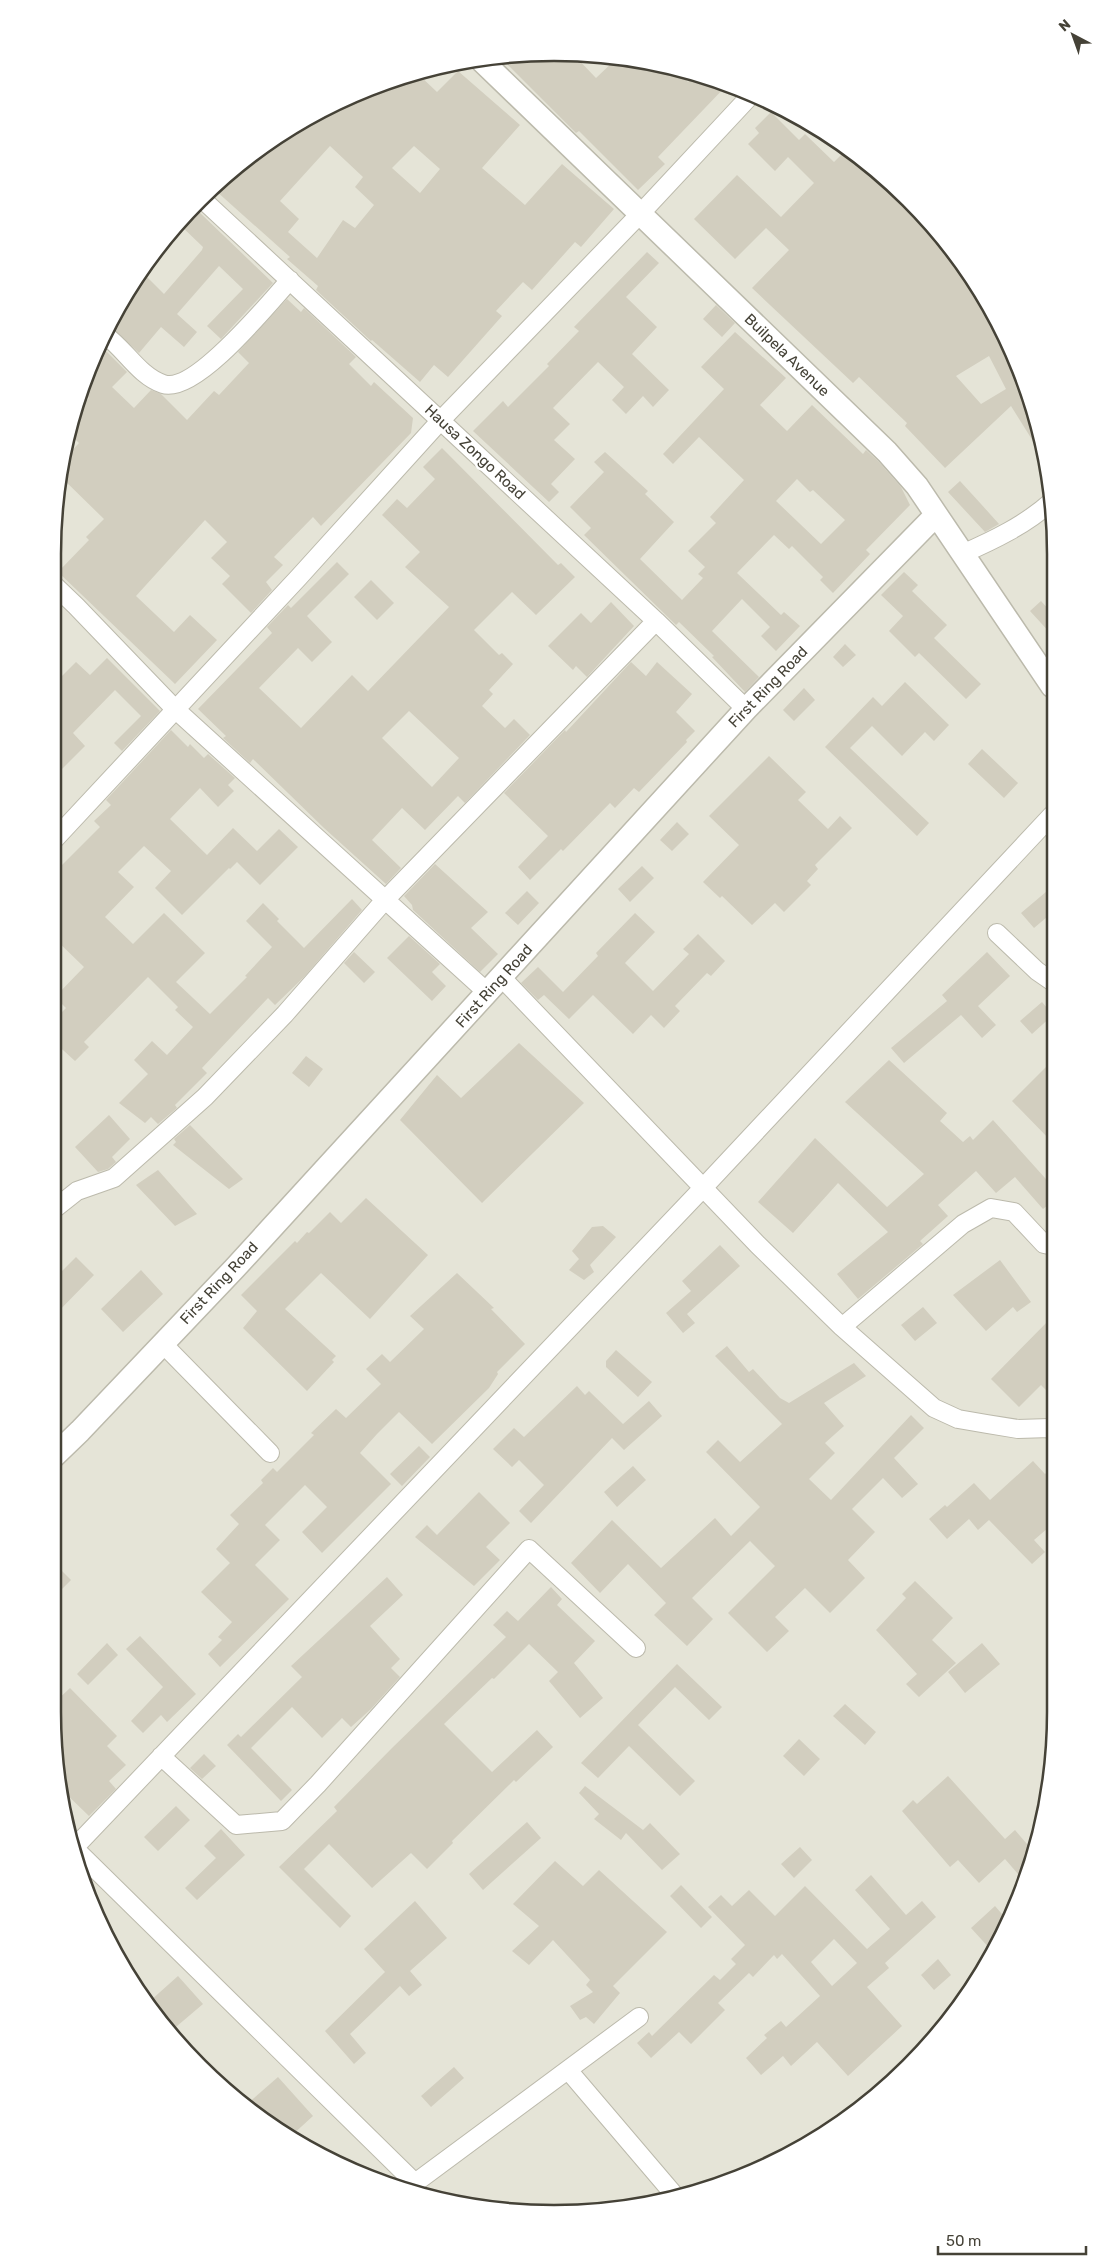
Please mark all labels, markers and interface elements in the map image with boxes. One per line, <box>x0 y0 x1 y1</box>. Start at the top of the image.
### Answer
north arrow <box>1048 10 1098 60</box>
text: N <box>1055 16 1074 35</box>
street label: Builpela Avenue <box>741 310 833 400</box>
street label: Hausa Zongo Road <box>421 401 529 503</box>
street label: First Ring Road <box>725 643 811 731</box>
street label: First Ring Road <box>452 941 536 1031</box>
street label: First Ring Road <box>176 1238 262 1328</box>
scale bar <box>938 2224 1086 2256</box>
text: 50 m <box>946 2232 981 2250</box>

